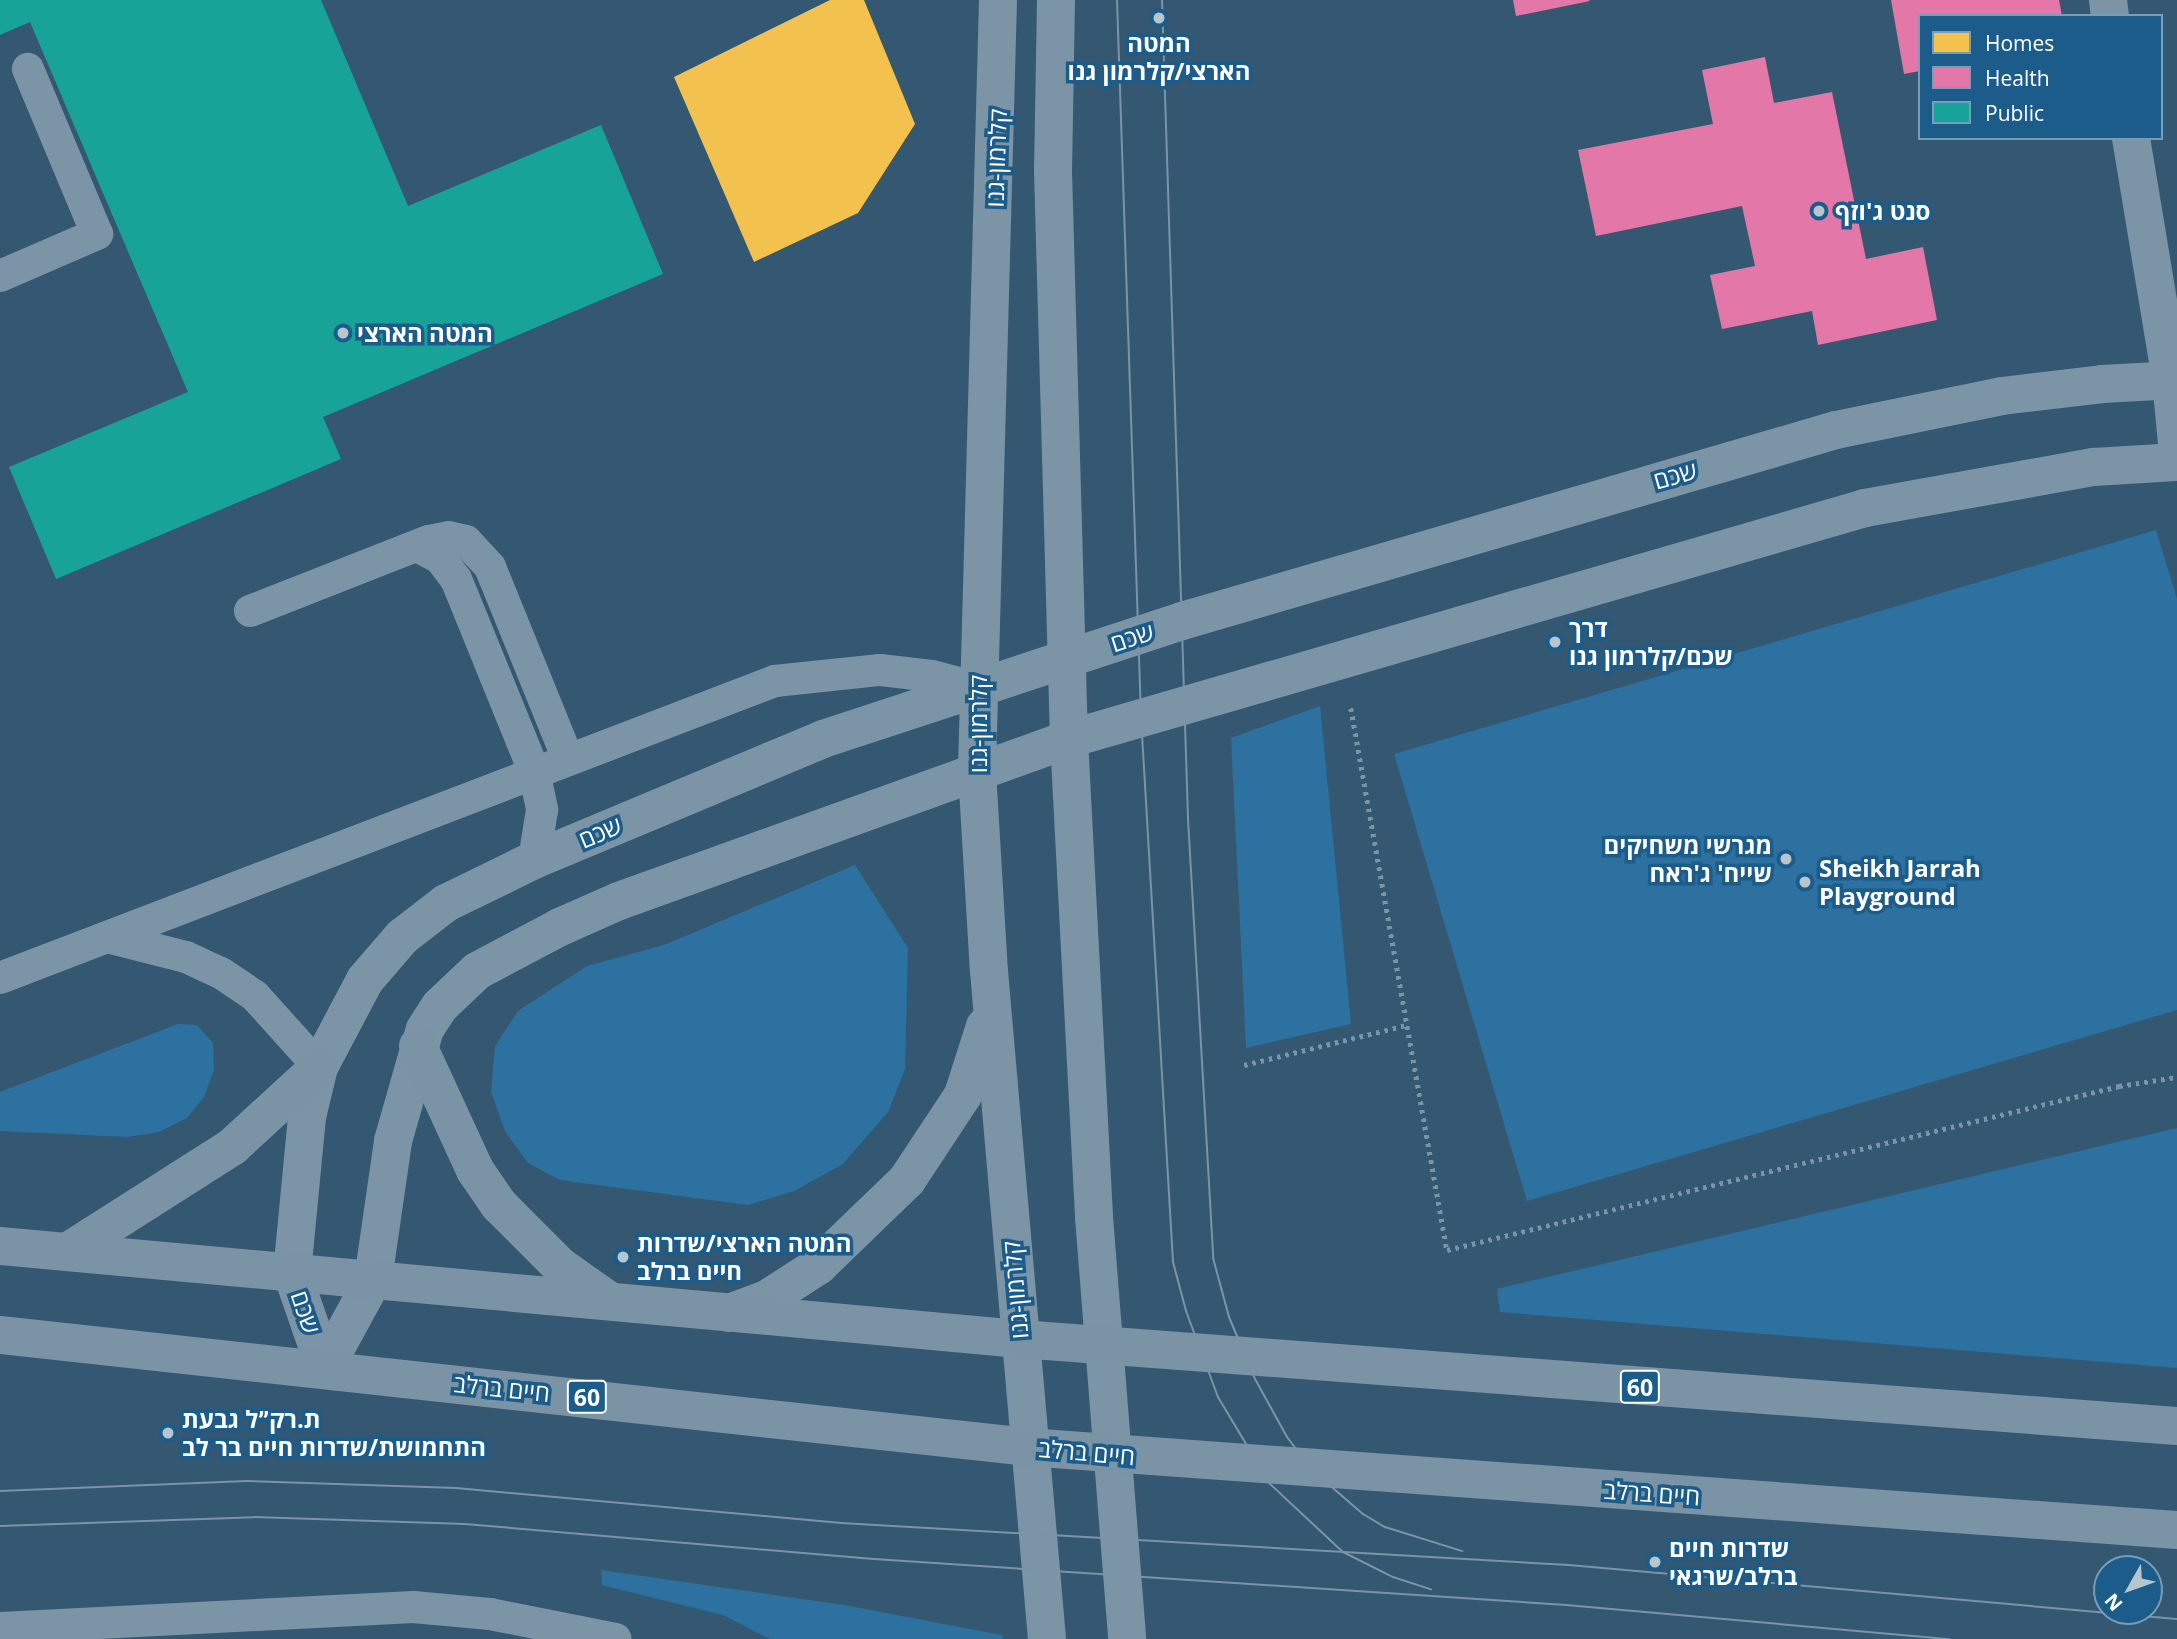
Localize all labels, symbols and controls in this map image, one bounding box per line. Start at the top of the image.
marker: המטה הארצי/קלרמון גנו [1151,10,1167,26]
legend [1918,14,2163,140]
place label: המטה הארצי/קלרמון גנו [1068,29,1250,85]
text: Homes [1985,29,2054,57]
text: Health [1985,64,2050,92]
text: Public [1985,99,2044,127]
street label: קלרמון-גנו [980,108,1012,208]
place label: סנט ג'וזף [1835,197,1930,225]
marker: סנט ג'וזף [1809,201,1829,221]
place label: המטה הארצי [357,319,493,347]
marker: המטה הארצי [335,325,351,341]
street label: שכם [1650,455,1700,495]
place label: דרך שכם/קלרמון גנו [1569,614,1733,670]
street label: שכם [1107,617,1157,657]
marker: דרך שכם/קלרמון גנו [1547,634,1563,650]
street label: קלרמון-גנו [964,675,992,773]
street label: שכם [574,810,626,854]
place label: מגרשי משחיקים שייח' ג'ראח [1604,831,1772,887]
marker: מגרשי משחיקים שייח' ג'ראח [1778,851,1794,867]
place label: Sheikh Jarrah Playground [1819,854,1981,910]
marker: Sheikh Jarrah Playground [1797,874,1813,890]
place label: המטה הארצי/שדרות חיים ברלב [637,1229,851,1285]
street label: קלרמון-גנו [996,1240,1034,1340]
marker: המטה הארצי/שדרות חיים ברלב [615,1249,631,1265]
street label: שכם [285,1287,327,1337]
road number: 60 [1619,1368,1661,1406]
street label: חיים ברלב [452,1369,552,1407]
road number: 60 [566,1378,608,1416]
place label: ת.רק״ל גבעת התחמושת/שדרות חיים בר לב [182,1405,486,1461]
marker: ת.רק״ל גבעת התחמושת/שדרות חיים בר לב [160,1425,176,1441]
street label: חיים ברלב [1038,1433,1136,1471]
street label: חיים ברלב [1603,1475,1701,1511]
place label: שדרות חיים ברלב/שרגאי [1669,1534,1798,1590]
marker: שדרות חיים ברלב/שרגאי [1647,1554,1663,1570]
north arrow [2093,1555,2163,1625]
text: N [2099,1588,2128,1616]

